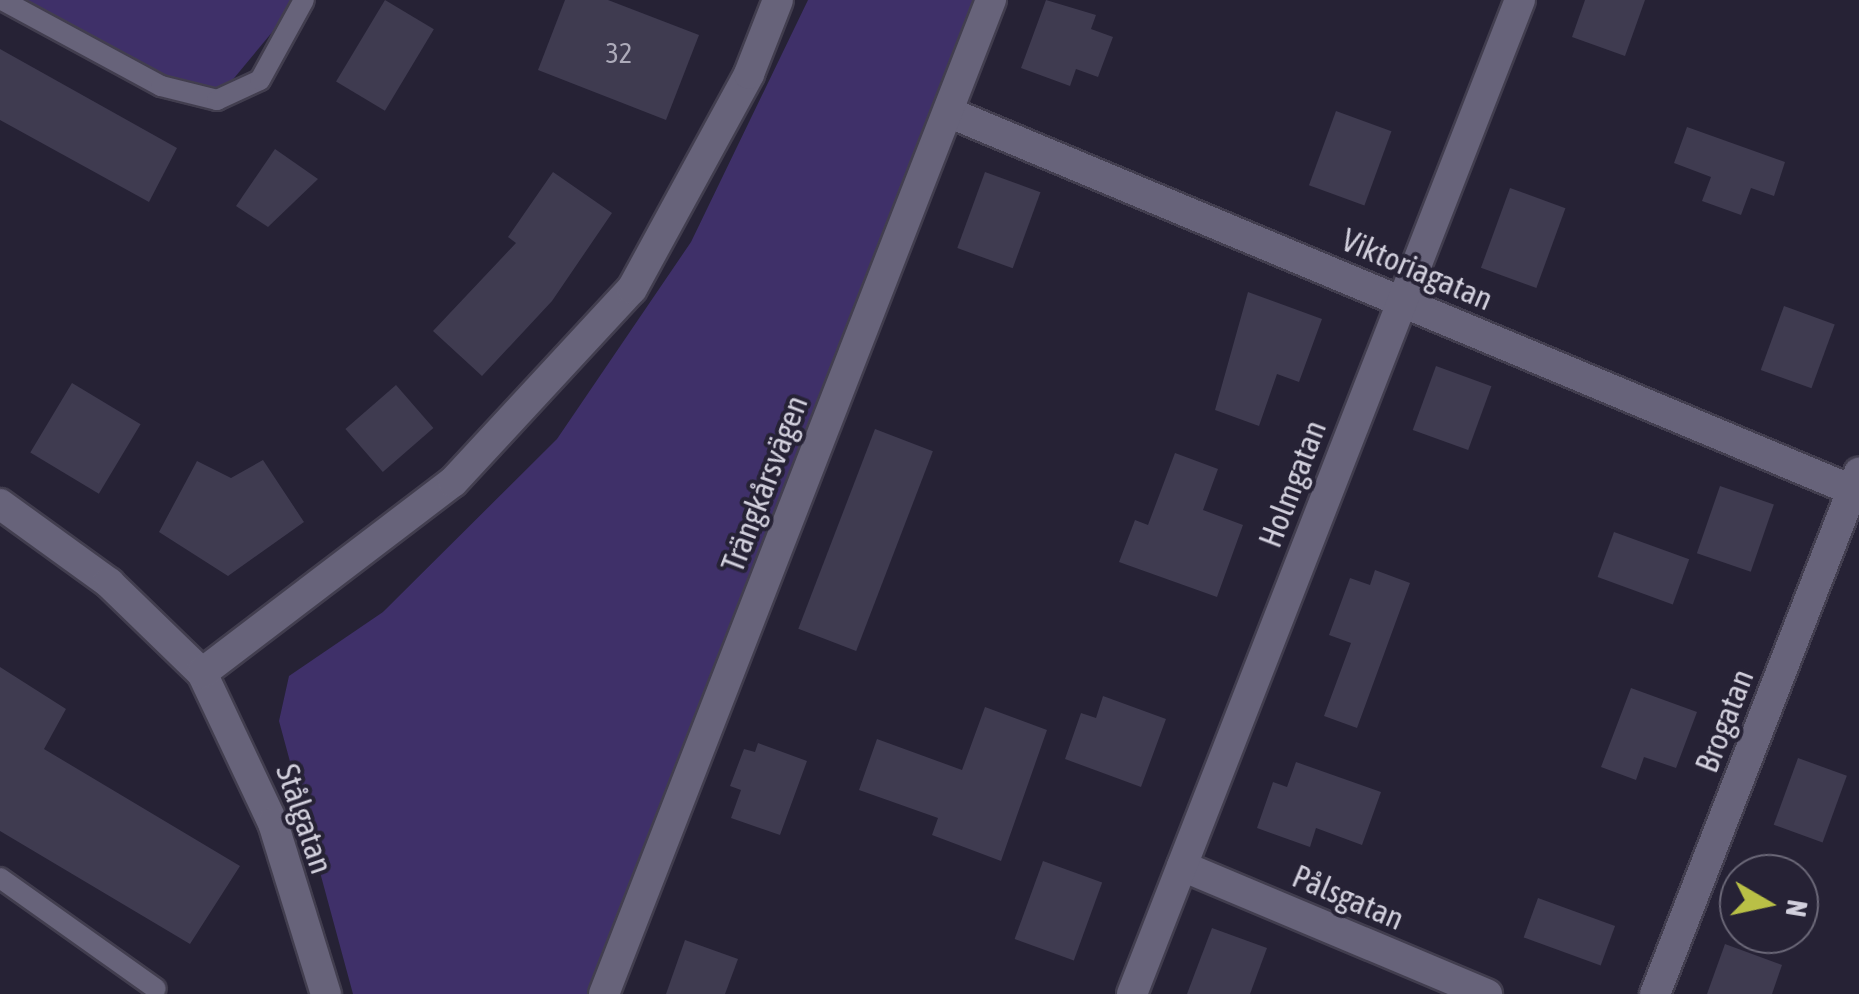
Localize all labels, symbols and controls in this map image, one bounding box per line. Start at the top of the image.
house number: 32 [606,36,632,70]
street label: Viktoriagatan [1336,221,1498,319]
street label: Trängkårsvägen [714,390,816,578]
street label: Holmgatan [1251,415,1335,553]
street label: Brogatan [1688,664,1762,778]
street label: Stålgatan [267,759,341,879]
north arrow [1719,854,1819,954]
street label: Pålsgatan [1287,857,1409,939]
text: N [1780,898,1814,919]

